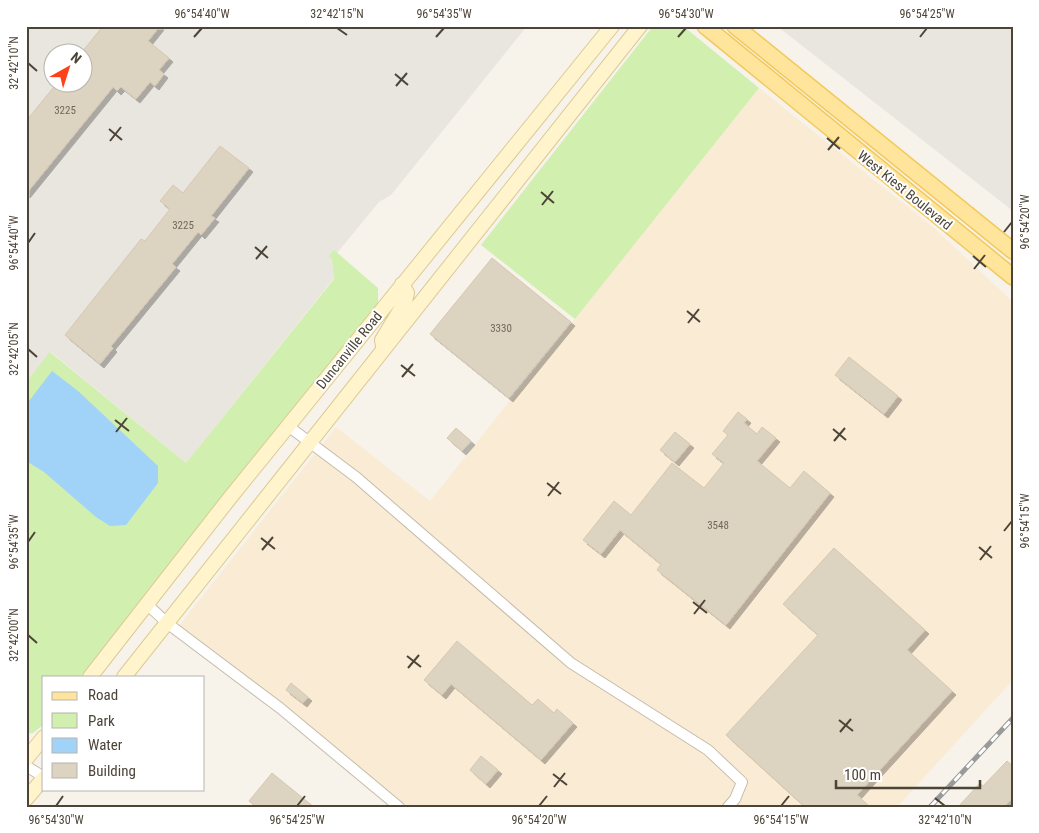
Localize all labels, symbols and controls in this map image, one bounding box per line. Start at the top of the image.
text: 96°54'40"W [174,7,230,21]
text: 32°42'15"N [310,7,364,21]
text: 96°54'35"W [416,7,472,21]
text: 96°54'30"W [658,7,714,21]
text: 96°54'25"W [899,7,955,21]
text: 32°42'10"N [7,36,21,90]
north arrow [42,42,92,92]
text: N [68,49,85,67]
house number: 3225 [54,104,76,117]
street label: West Kiest Boulevard [855,147,955,233]
text: 96°54'20"W [1018,194,1032,250]
text: 96°54'40"W [7,215,21,271]
house number: 3225 [172,219,194,232]
street label: Duncanville Road [313,308,385,392]
text: 32°42'05"N [7,322,21,376]
house number: 3330 [490,322,512,335]
text: 96°54'15"W [1018,493,1032,549]
text: 96°54'35"W [7,514,21,570]
house number: 3548 [707,519,729,532]
text: 32°42'00"N [7,608,21,662]
legend [42,676,205,790]
text: Road [88,686,118,704]
text: Park [88,712,115,730]
text: Water [88,736,123,754]
scale bar [836,758,980,790]
text: Building [88,762,136,780]
text: 100 m [844,766,881,784]
text: 96°54'30"W [28,813,84,827]
text: 96°54'25"W [269,813,325,827]
text: 96°54'20"W [511,813,567,827]
text: 96°54'15"W [753,813,809,827]
text: 32°42'10"N [918,813,972,827]

